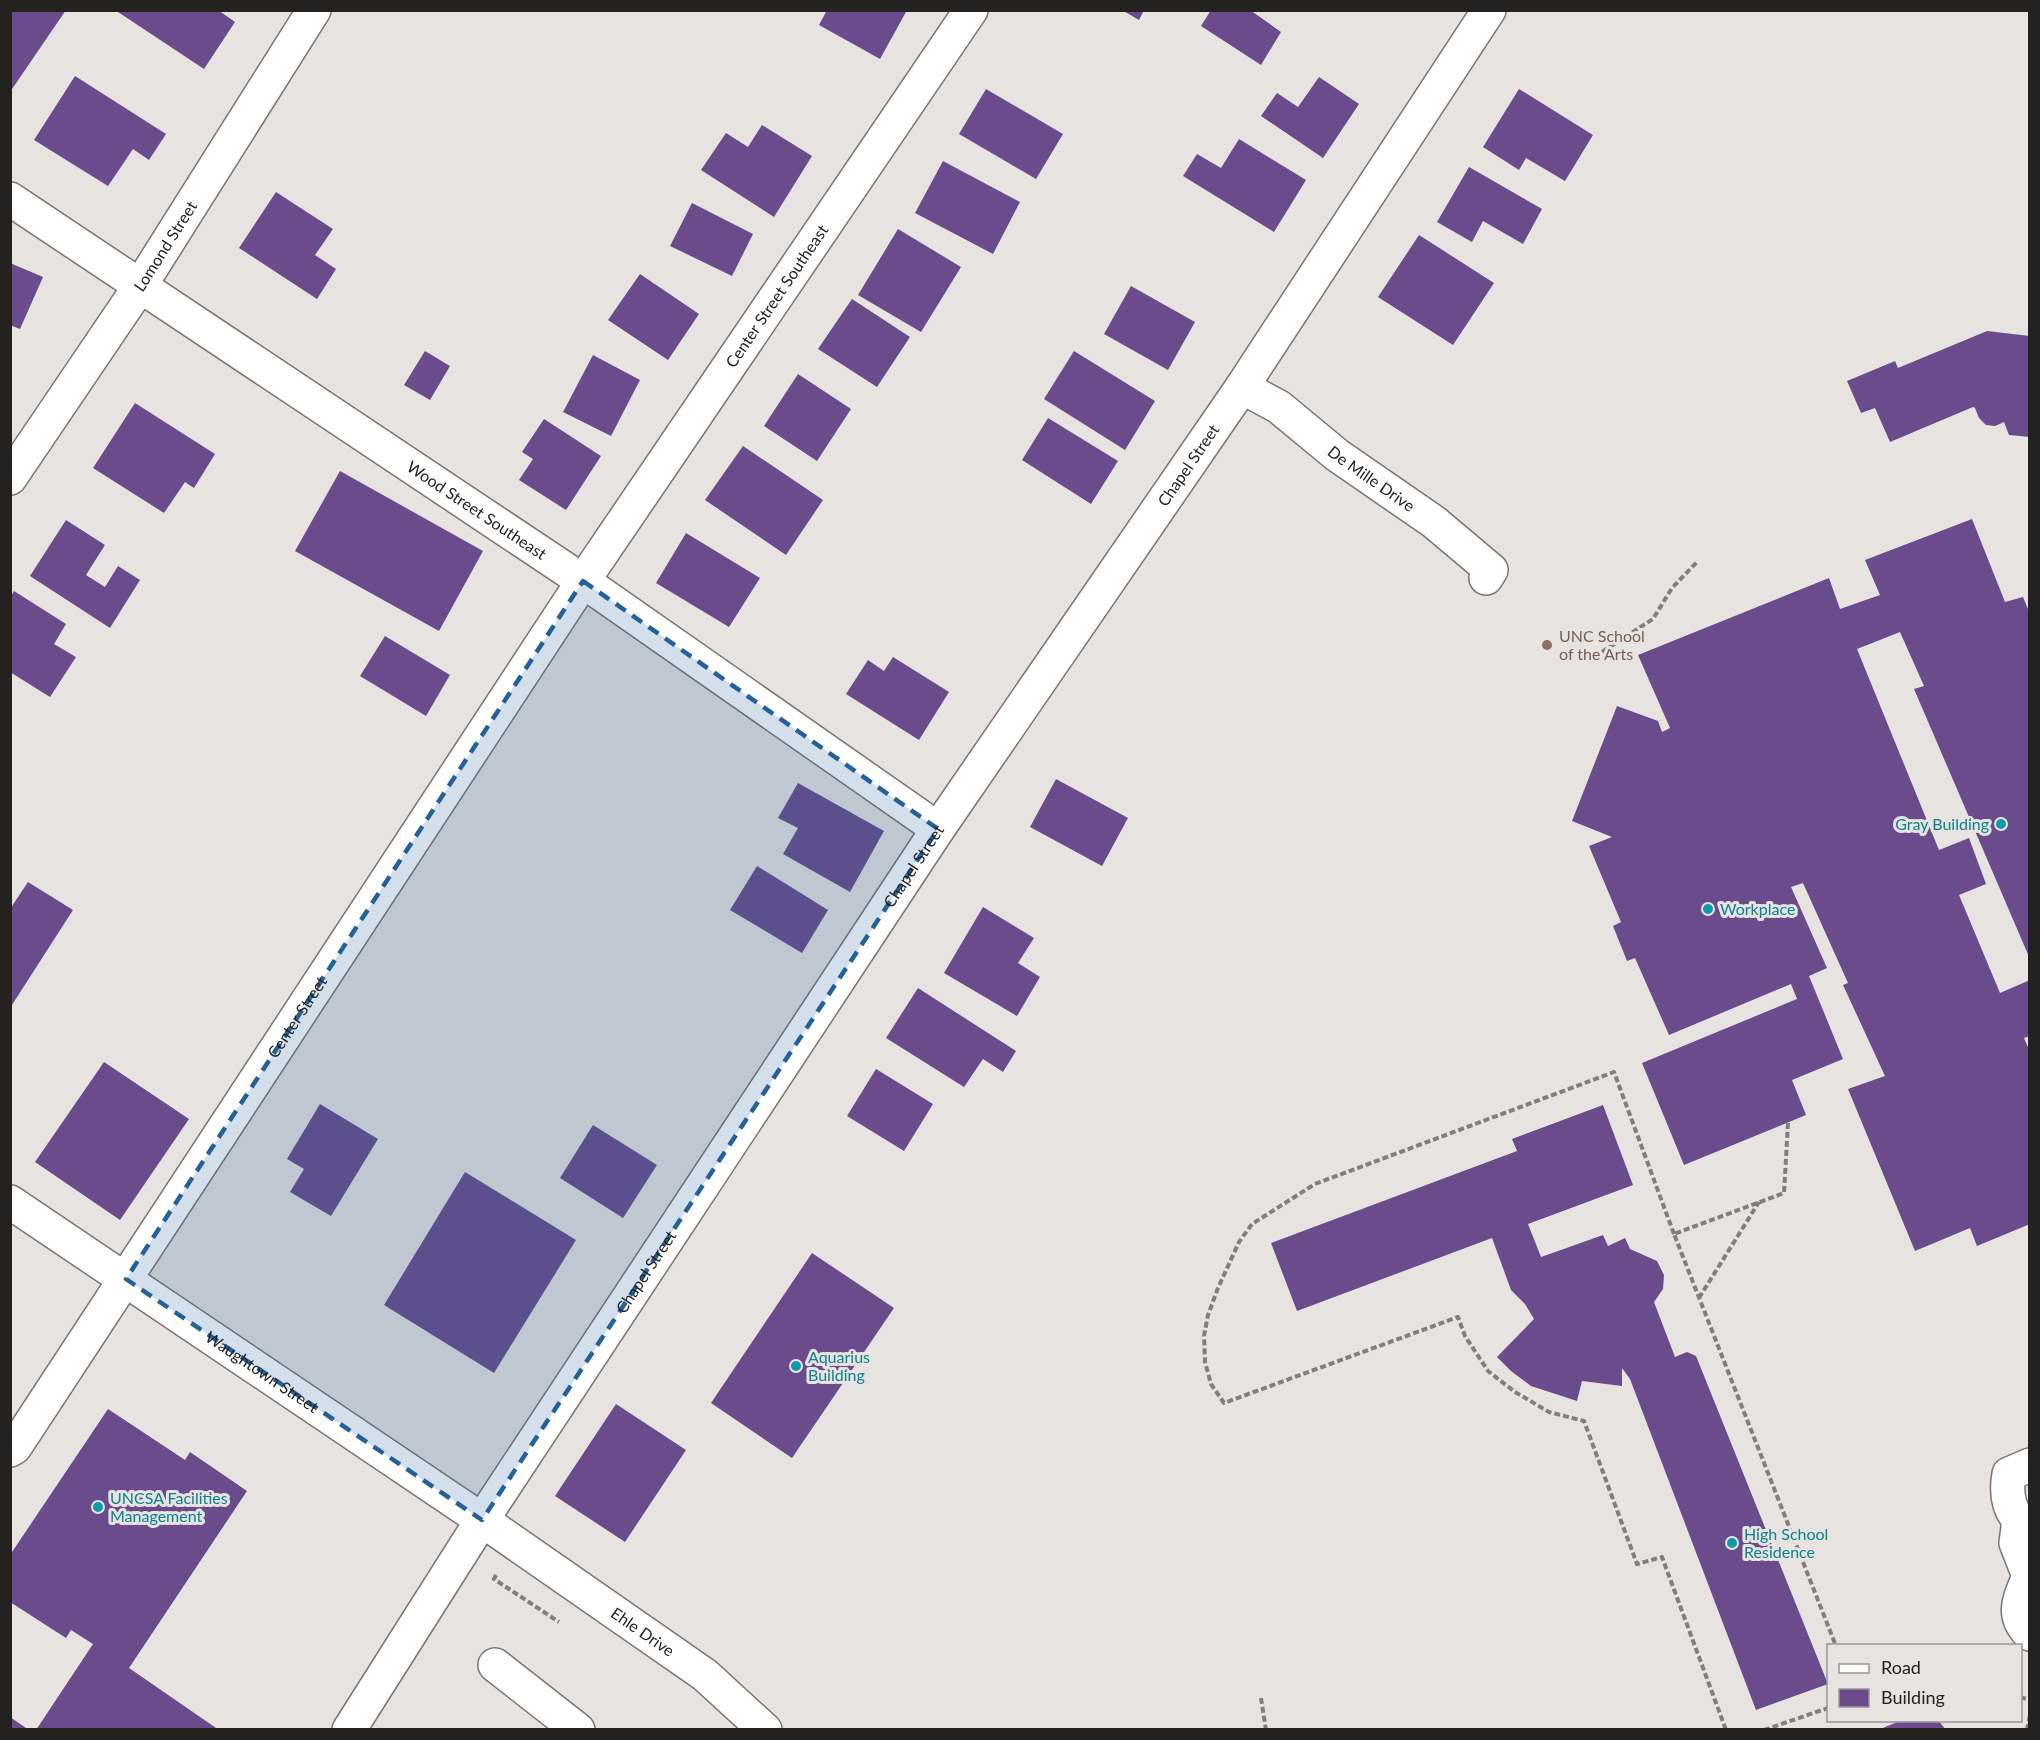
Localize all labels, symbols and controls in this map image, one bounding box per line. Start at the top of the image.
street label: Lomond Street [129,197,200,295]
street label: Center Street Southeast [721,221,832,371]
street label: Chapel Street [1153,420,1223,509]
street label: De Mille Drive [1324,441,1419,515]
street label: Wood Street Southeast [404,456,551,563]
place label: UNC School of the Arts [1559,626,1645,663]
marker: UNC School of the Arts [1540,638,1554,652]
place label: Gray Building [1895,814,1989,833]
marker: Gray Building [1994,817,2008,831]
street label: Chapel Street [879,821,947,911]
place label: Workplace [1720,899,1795,918]
marker: Workplace [1701,902,1715,916]
street label: Center Street [263,972,330,1061]
street label: Chapel Street [611,1226,680,1316]
street label: Waughtown Street [202,1327,323,1416]
place label: Aquarius Building [808,1347,870,1384]
marker: Aquarius Building [789,1359,803,1373]
place label: UNCSA Facilities Management [110,1488,228,1525]
marker: UNCSA Facilities Management [91,1500,105,1514]
place label: High School Residence [1744,1524,1828,1561]
marker: High School Residence [1725,1536,1739,1550]
street label: Ehle Drive [608,1603,678,1660]
legend [1827,1644,2022,1722]
text: Road [1881,1656,1921,1678]
text: Building [1881,1686,1945,1708]

